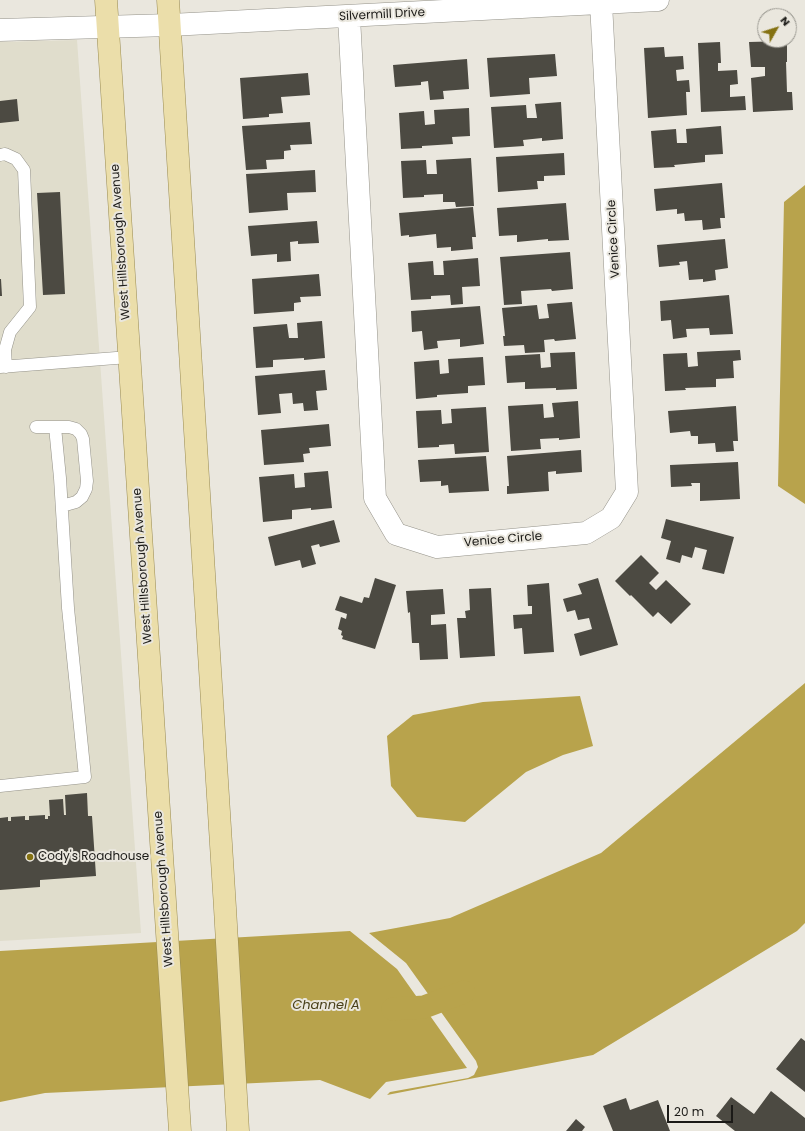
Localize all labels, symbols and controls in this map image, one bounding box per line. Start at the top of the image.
street label: Silvermill Drive [339,6,425,24]
north arrow [757,8,797,48]
text: N [777,13,794,29]
street label: West Hillsborough Avenue [108,164,134,320]
street label: Venice Circle [605,199,623,279]
street label: West Hillsborough Avenue [130,488,156,644]
street label: Venice Circle [463,529,543,551]
street label: West Hillsborough Avenue [151,811,177,967]
place label: Cody's Roadhouse [38,850,149,864]
marker: Cody's Roadhouse [25,852,35,862]
water label: Channel A [292,998,360,1014]
scale bar [669,1097,735,1123]
text: 20 m [674,1103,704,1120]

